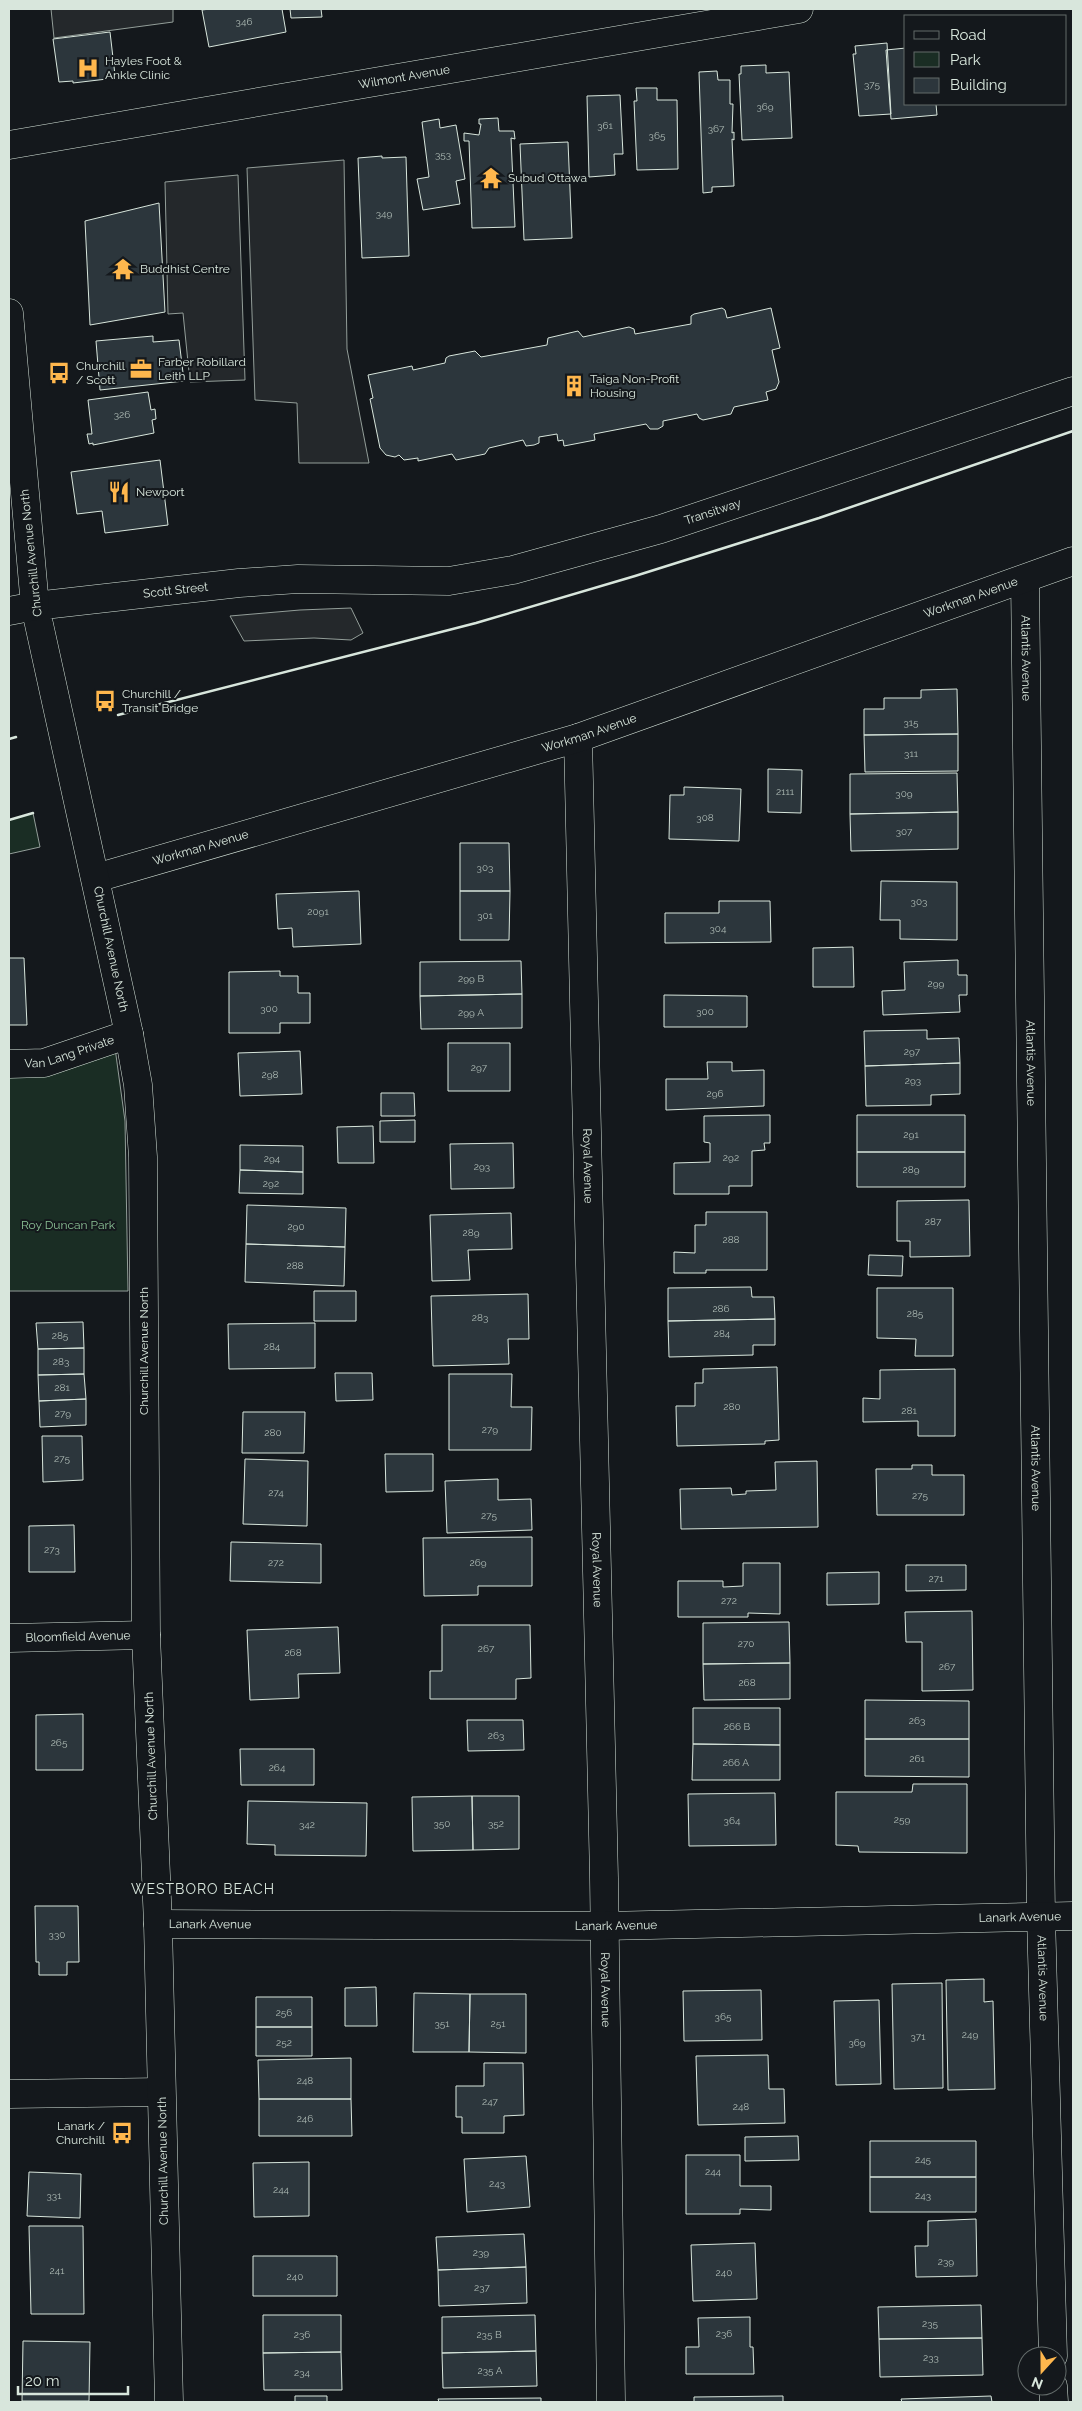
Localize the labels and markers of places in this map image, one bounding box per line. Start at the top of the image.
place label: Hayles Foot & Ankle Clinic [105,54,182,82]
hospital icon: Hayles Foot & Ankle Clinic [75,55,101,81]
temple icon: Subud Ottawa [478,165,504,191]
place label: Subud Ottawa [508,171,587,185]
temple icon: Buddhist Centre [110,256,136,282]
place label: Buddhist Centre [140,262,230,276]
place label: Farber Robillard Leith LLP [158,355,246,383]
office icon: Farber Robillard Leith LLP [128,356,154,382]
place label: Churchill / Scott [76,359,126,387]
bus stop icon: Churchill / Scott [46,360,72,386]
place label: Taiga Non-Profit Housing [590,372,679,400]
building icon: Taiga Non-Profit Housing [561,373,587,399]
restaurant icon: Newport [106,479,132,505]
place label: Newport [136,485,185,499]
place label: Churchill / Transit Bridge [122,687,198,715]
bus stop icon: Churchill / Transit Bridge [92,688,118,714]
place label: Lanark / Churchill [56,2119,106,2147]
bus stop icon: Lanark / Churchill [109,2120,135,2146]

